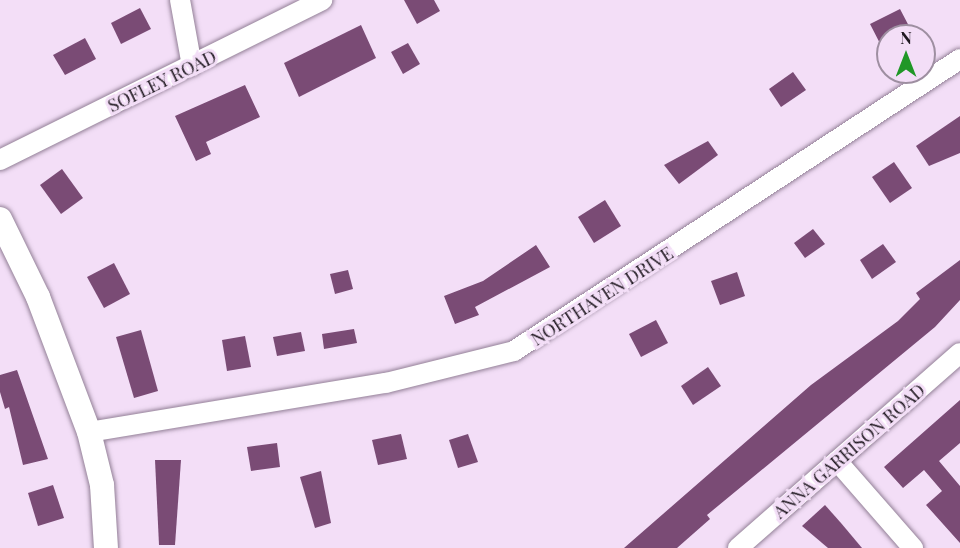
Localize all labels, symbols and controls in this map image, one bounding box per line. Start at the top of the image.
north arrow [876,24,936,84]
text: N [900,27,912,48]
street label: SOFLEY ROAD [104,45,220,117]
street label: NORTHAVEN DRIVE [527,242,677,350]
street label: ANNA GARRISON ROAD [769,379,929,523]

